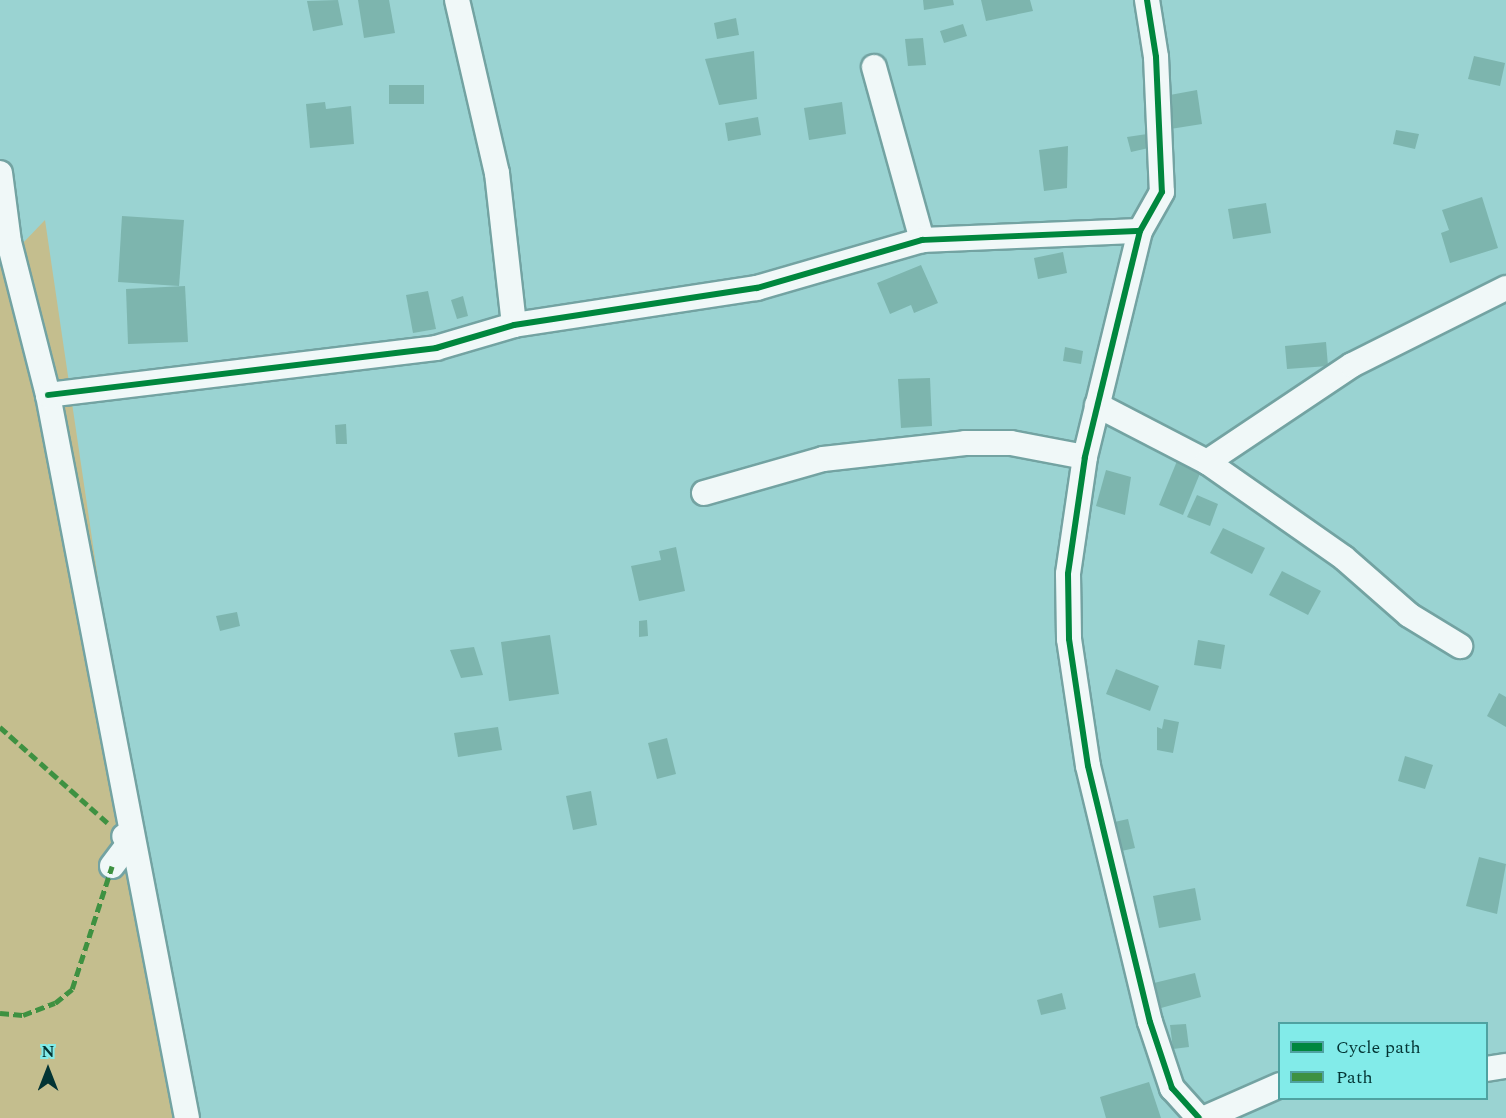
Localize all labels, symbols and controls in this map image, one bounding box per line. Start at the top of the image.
legend [1278,1022,1488,1100]
text: Cycle path [1336,1034,1421,1061]
north arrow [18,1040,78,1100]
text: N [41,1040,55,1064]
text: Path [1336,1064,1373,1091]

